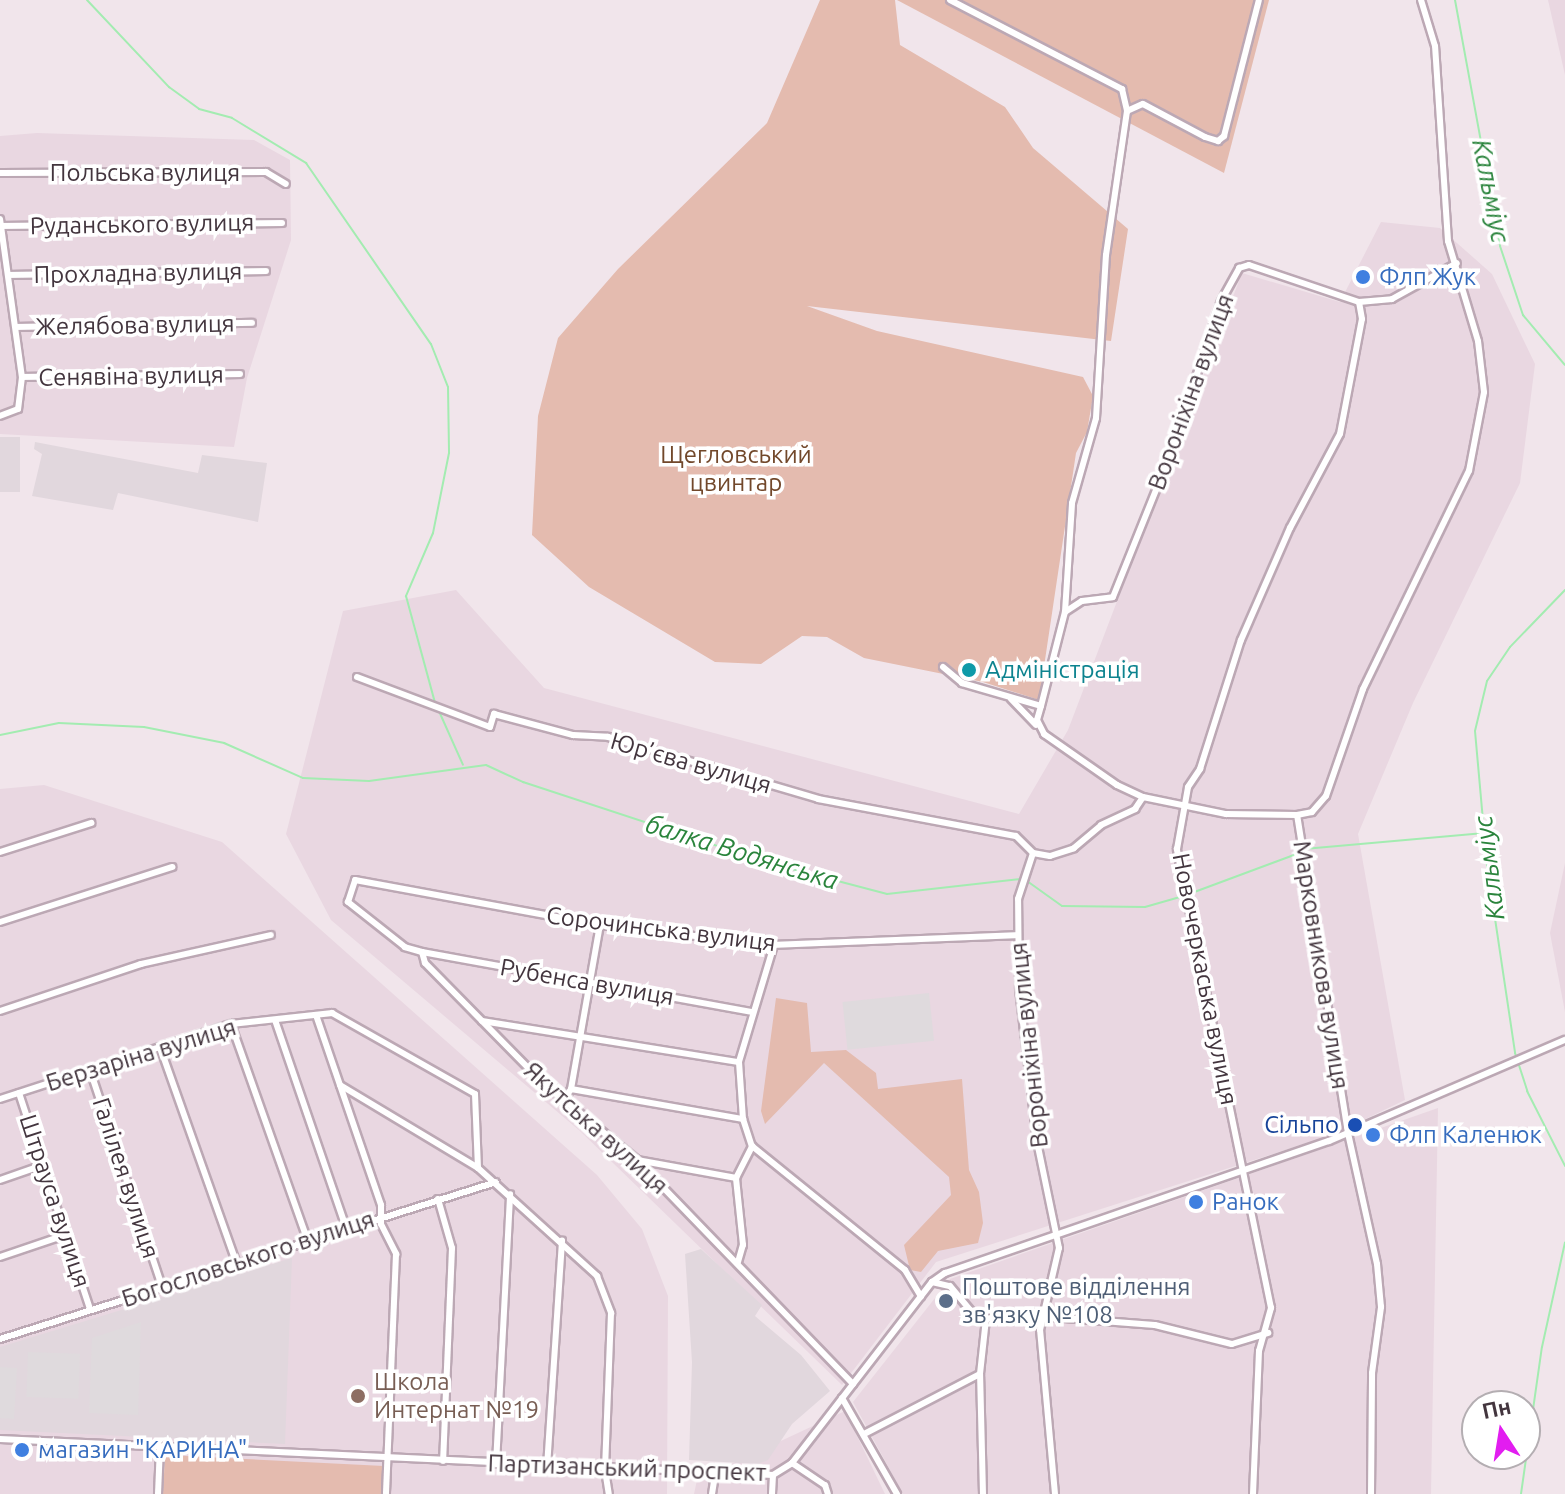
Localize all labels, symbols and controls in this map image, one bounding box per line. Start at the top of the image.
water label: Кальміус [1466,136,1516,246]
street label: Польська вулиця [50,159,240,187]
street label: Руданського вулиця [30,208,254,240]
street label: Прохладна вулиця [33,257,243,289]
place label: Флп Жук [1379,263,1476,291]
marker: Флп Жук [1354,268,1372,286]
street label: Вороніхіна вулиця [1142,290,1240,494]
street label: Желябова вулиця [35,309,235,341]
street label: Сенявіна вулиця [38,360,224,392]
park label: Щегловський цвинтар [660,441,812,497]
place label: Адміністрація [985,656,1140,684]
marker: Адміністрація [960,661,978,679]
street label: Юр’єва вулиця [607,726,775,800]
water label: балка Водянська [642,808,842,896]
water label: Кальміус [1467,814,1511,922]
street label: Марковникова вулиця [1287,839,1355,1091]
street label: Новочеркаська вулиця [1166,851,1244,1107]
street label: Сорочинська вулиця [545,901,777,957]
street label: Вороніхіна вулиця [1004,941,1054,1149]
street label: Рубенса вулиця [498,953,676,1011]
street label: Берзаріна вулиця [43,1012,239,1098]
street label: Якутська вулиця [518,1056,674,1200]
street label: Галілея вулиця [86,1094,166,1262]
street label: Штрауса вулиця [13,1111,97,1291]
place label: Сільпо [1264,1111,1339,1139]
marker: Сільпо [1346,1116,1364,1134]
place label: Флп Каленюк [1389,1121,1542,1149]
marker: Флп Каленюк [1364,1126,1382,1144]
place label: Ранок [1212,1188,1279,1216]
marker: Ранок [1187,1193,1205,1211]
street label: Богословського вулиця [118,1205,378,1313]
place label: Поштове відділення зв'язку №108 [962,1273,1190,1329]
marker: Поштове відділення зв'язку №108 [937,1292,955,1310]
place label: Школа Интернат №19 [374,1368,539,1424]
marker: Школа Интернат №19 [349,1387,367,1405]
north arrow [1461,1390,1541,1470]
text: Пн [1480,1393,1513,1423]
place label: магазин "КАРИНА" [38,1436,247,1464]
marker: магазин "КАРИНА" [13,1441,31,1459]
street label: Партизанський проспект [487,1449,767,1487]

